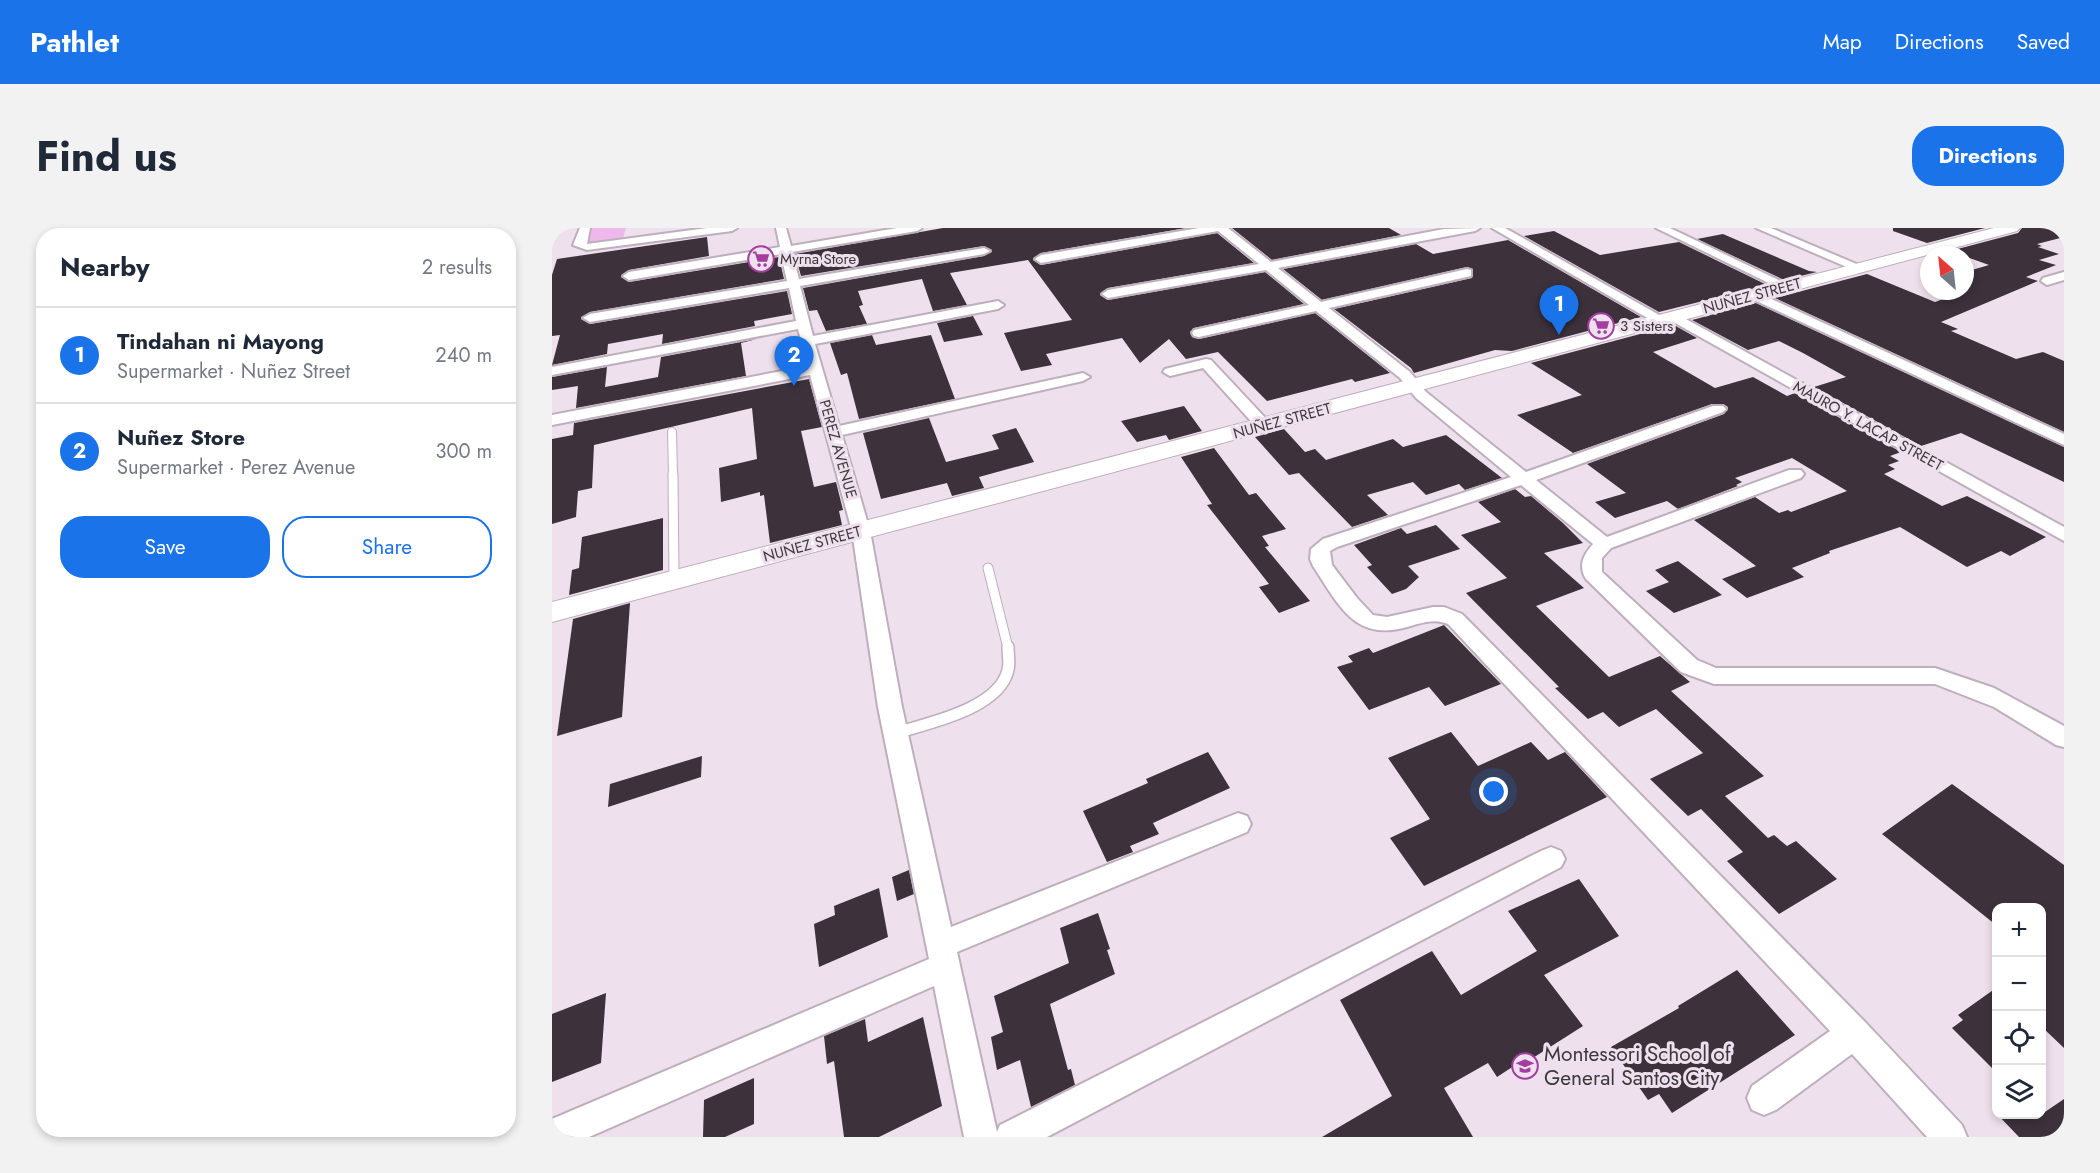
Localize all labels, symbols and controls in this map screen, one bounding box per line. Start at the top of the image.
text: Pathlet [30,22,119,63]
text: Map [1823,27,1862,57]
text: Directions [1895,27,1984,57]
text: Saved [2017,27,2070,57]
text: Find us [36,126,177,187]
button: Directions [1912,126,2064,186]
supermarket icon: Myrna Store [746,244,776,274]
north arrow [1920,246,1974,300]
text: Nearby [60,248,149,286]
place label: Myrna Store [780,248,856,270]
text: 2 results [422,253,492,282]
street label: NUÑEZ STREET [1701,272,1803,320]
pin: 1 [1540,285,1578,335]
supermarket icon: 3 Sisters [1586,311,1616,341]
place label: 3 Sisters [1620,315,1673,337]
text: Tindahan ni Mayong [117,325,324,357]
pin: 2 [774,336,814,386]
text: 1 [74,341,85,370]
text: 240 m [435,341,492,370]
text: Supermarket · Nuñez Street [117,357,350,386]
street label: MAURO Y. LACAP STREET [1789,376,1947,476]
street label: PEREZ AVENUE [813,397,863,501]
street label: NUÑEZ STREET [1231,397,1333,445]
text: Nuñez Store [117,421,245,453]
text: 2 [73,437,86,466]
text: 300 m [435,437,492,466]
text: Supermarket · Perez Avenue [117,453,355,482]
button: Save [60,516,270,578]
button: Share [282,516,492,578]
street label: NUÑEZ STREET [761,520,863,568]
your location [1479,777,1508,806]
map controls [1992,903,2046,1119]
button: + [1992,903,2046,957]
button: − [1992,957,2046,1011]
button: locate [1992,1011,2046,1065]
place label: Montessori School of General Santos City [1544,1039,1732,1093]
school or university icon: Montessori School of General Santos City [1510,1051,1540,1081]
button: layers [1992,1065,2046,1119]

